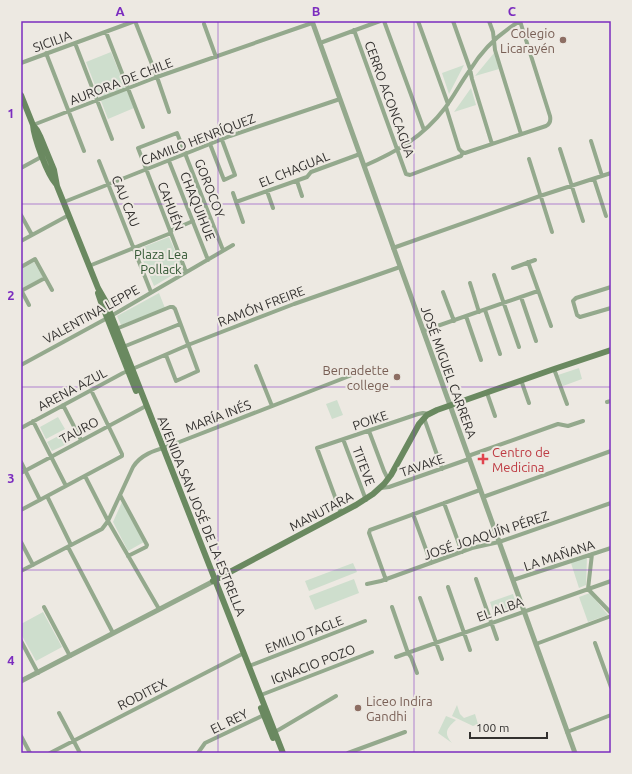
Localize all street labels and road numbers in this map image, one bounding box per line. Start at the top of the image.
street label: SICILIA [31,27,74,54]
street label: CERRO ACONCAGUA [362,39,418,159]
street label: AURORA DE CHILE [68,55,174,107]
street label: CAMILO HENRÍQUEZ [138,110,258,168]
street label: EL CHAGUAL [257,148,332,189]
street label: GOROCOY [192,157,228,220]
street label: CHAQUIHUE [177,170,218,243]
street label: CAU CAU [109,173,143,229]
street label: CAHUÉN [155,179,188,232]
street label: VALENTINA LEPPE [41,282,141,346]
street label: RAMÓN FREIRE [216,283,306,329]
street label: JOSÉ MIGUEL CARRERA [419,304,481,441]
street label: ARENA AZUL [35,365,109,413]
street label: MARÍA INÉS [183,396,253,435]
street label: POIKE [351,407,389,433]
street label: TAURO [57,414,101,446]
street label: AVENIDA SAN JOSÉ DE LA ESTRELLA [155,414,250,618]
street label: TITEVE [350,445,378,487]
street label: TAVAKE [398,451,446,479]
street label: MANUTARA [287,488,356,534]
street label: JOSÉ JOAQUÍN PÉREZ [421,507,551,563]
street label: LA MAÑANA [522,537,597,573]
street label: EL ALBA [475,594,526,624]
street label: EMILIO TAGLE [263,613,345,655]
street label: IGNACIO POZO [269,642,357,686]
street label: RODITEX [115,676,169,712]
street label: EL REY [208,706,250,736]

